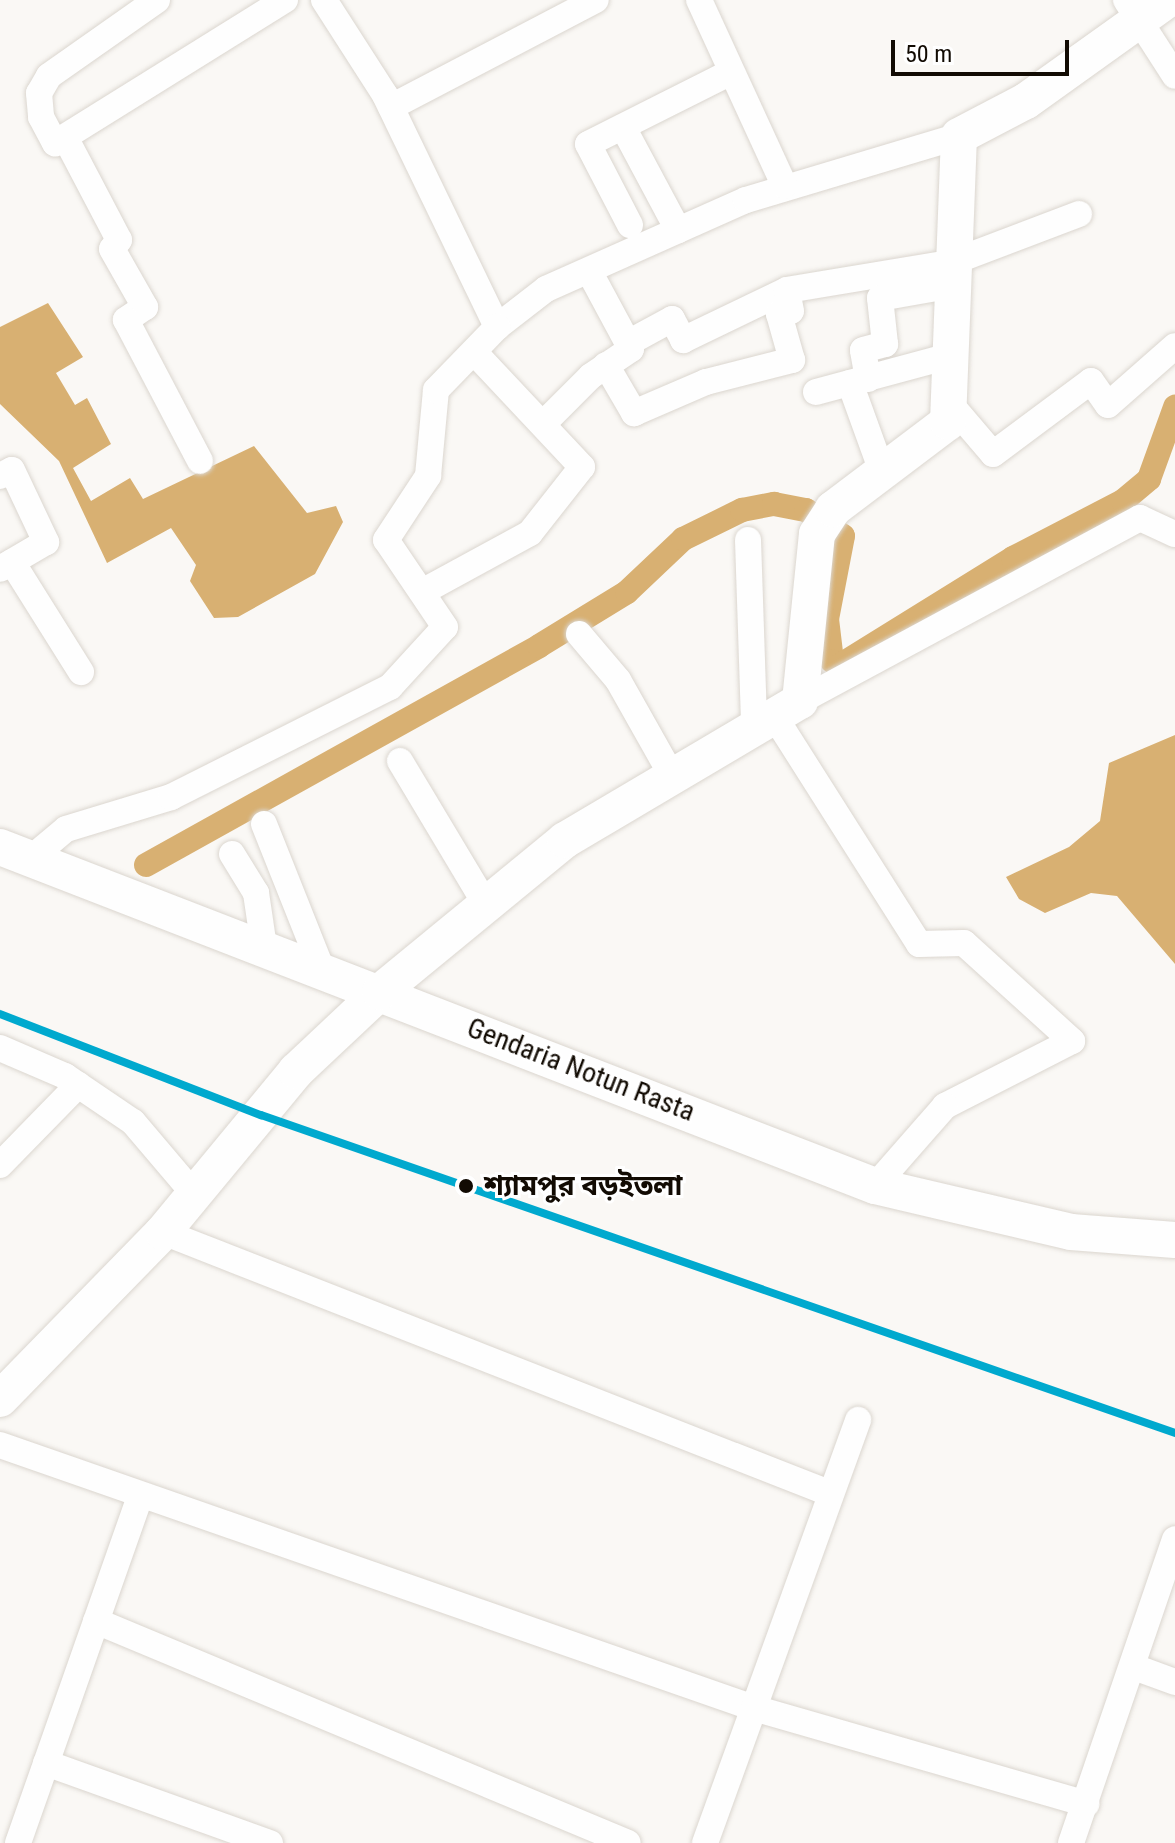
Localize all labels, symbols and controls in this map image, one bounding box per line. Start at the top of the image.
scale bar [895,24,1073,74]
text: 50 m [905,40,952,68]
street label: Gendaria Notun Rasta [462,1011,700,1129]
place label: শ্যামপুর বড়ইতলা [484,1169,682,1203]
marker: শ্যামপুর বড়ইতলা [455,1175,477,1197]

